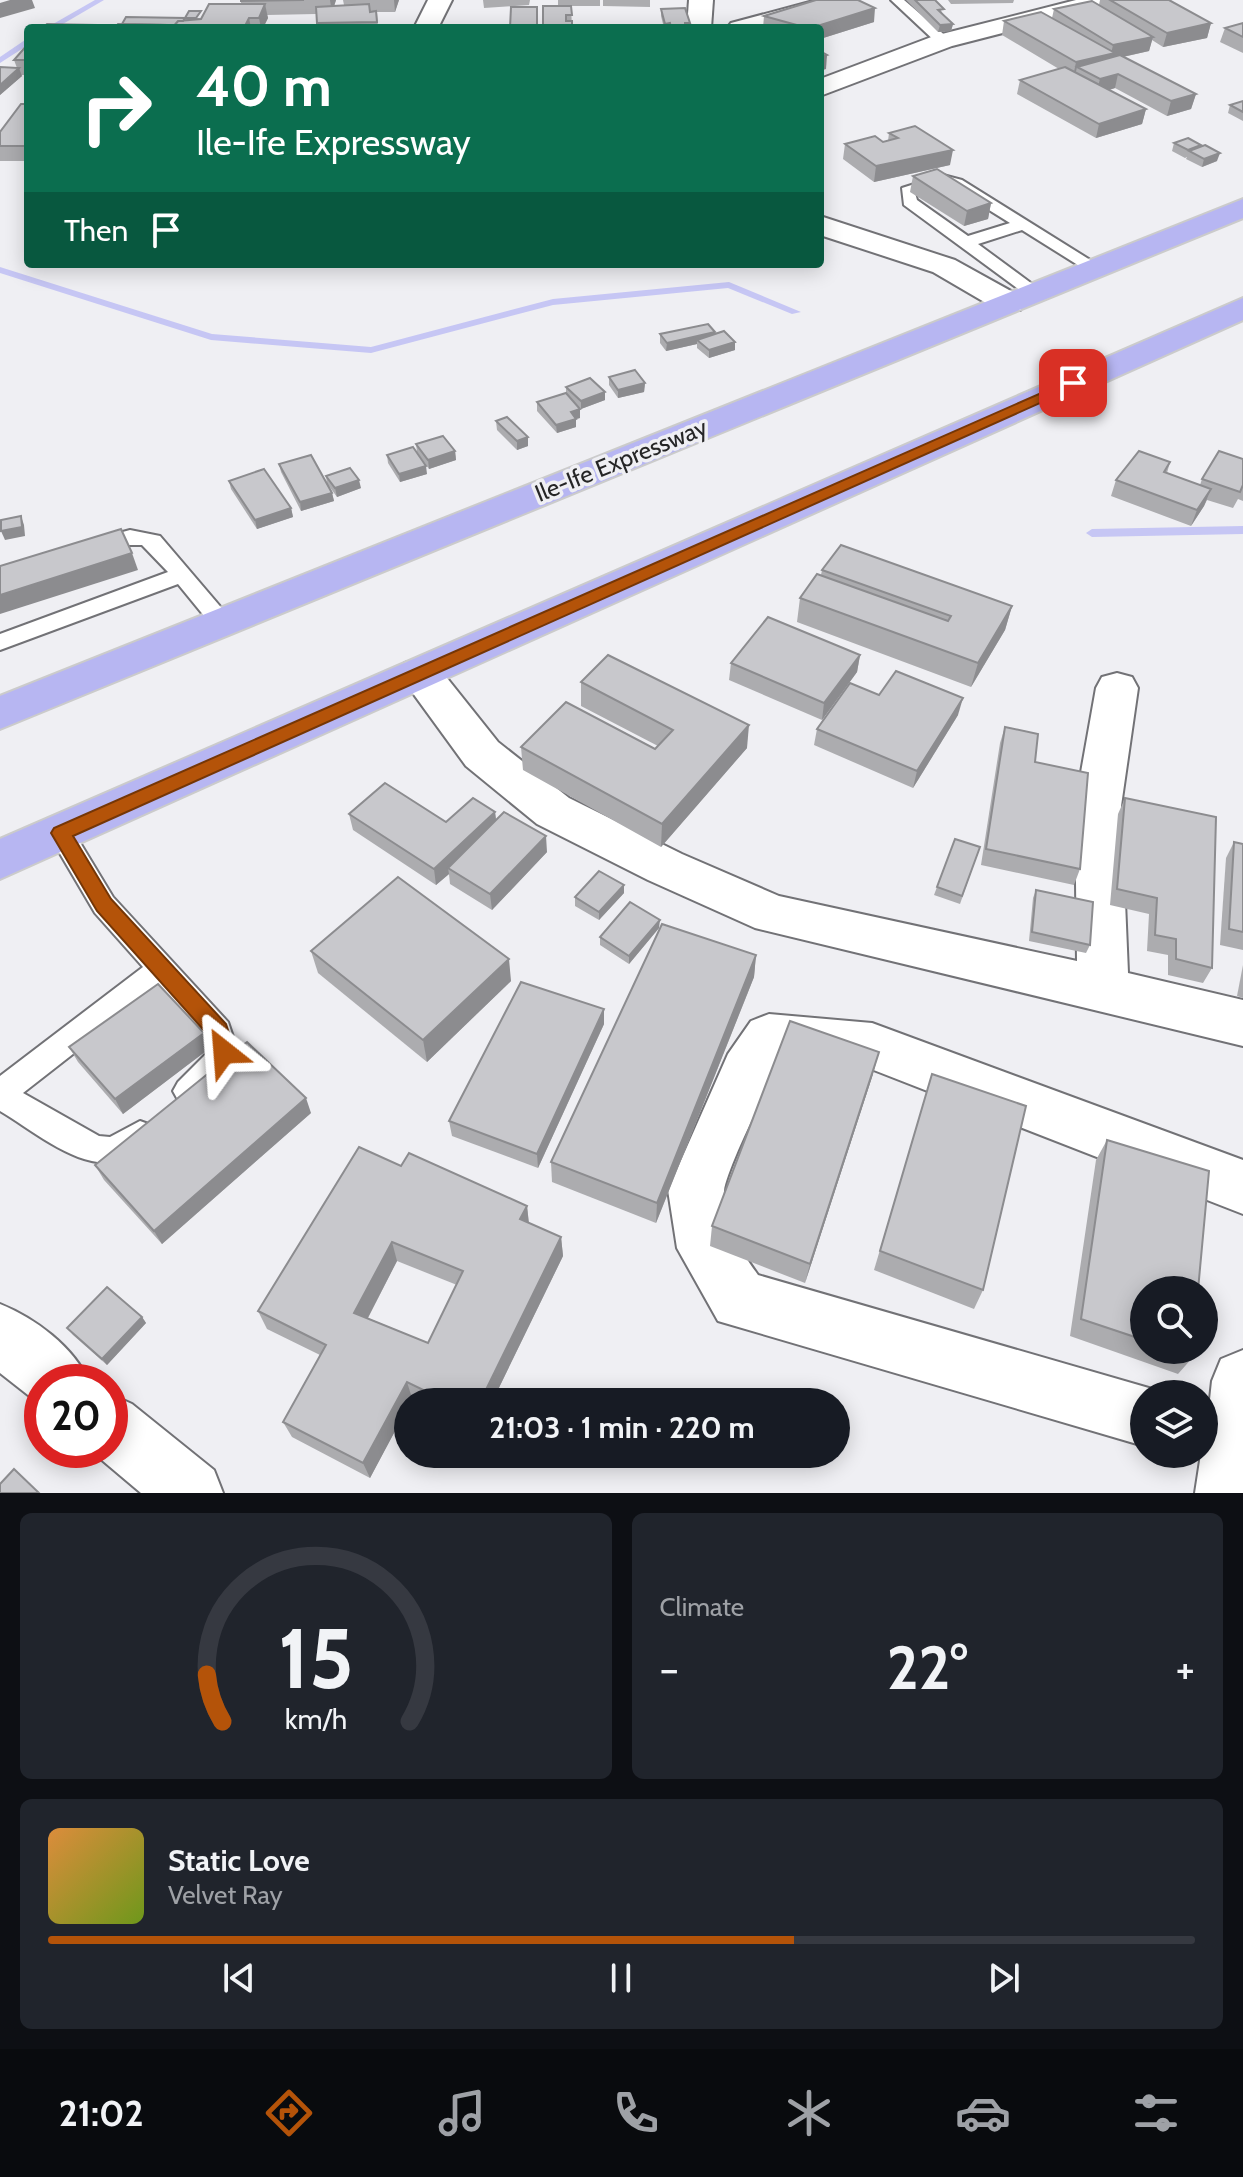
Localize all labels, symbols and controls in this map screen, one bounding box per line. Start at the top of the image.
text: 40 m [196,52,332,120]
icon: right [64,56,168,160]
text: Ile-Ife Expressway [196,120,471,164]
icon: arrive [144,208,188,252]
text: Then [64,212,128,249]
pin [1039,349,1107,417]
icon: arrive [1051,361,1095,405]
street label: Ile-Ife Expressway [531,412,711,508]
position arrow [182,1010,266,1094]
map controls [1130,1276,1218,1468]
button: search [1130,1276,1218,1364]
speed limit sign: 20 [24,1364,128,1468]
button: layers [1130,1380,1218,1468]
text: 21:03 · 1 min · 220 m [489,1409,755,1446]
text: Climate [660,1591,744,1623]
text: 15 [278,1608,353,1709]
text: 22° [887,1631,968,1704]
text: − [660,1642,679,1695]
text: + [1176,1642,1195,1695]
text: km/h [284,1701,347,1736]
text: Static Love [168,1842,310,1879]
text: Velvet Ray [168,1879,283,1911]
icon: previous [217,1956,261,2000]
icon: pause [599,1956,643,2000]
icon: next [982,1956,1026,2000]
icon: directions [261,2085,317,2141]
icon: music [434,2085,490,2141]
icon: phone [608,2085,664,2141]
icon: climate [781,2085,837,2141]
icon: car [955,2085,1011,2141]
icon: filters [1128,2085,1184,2141]
text: 21:02 [59,2091,144,2135]

